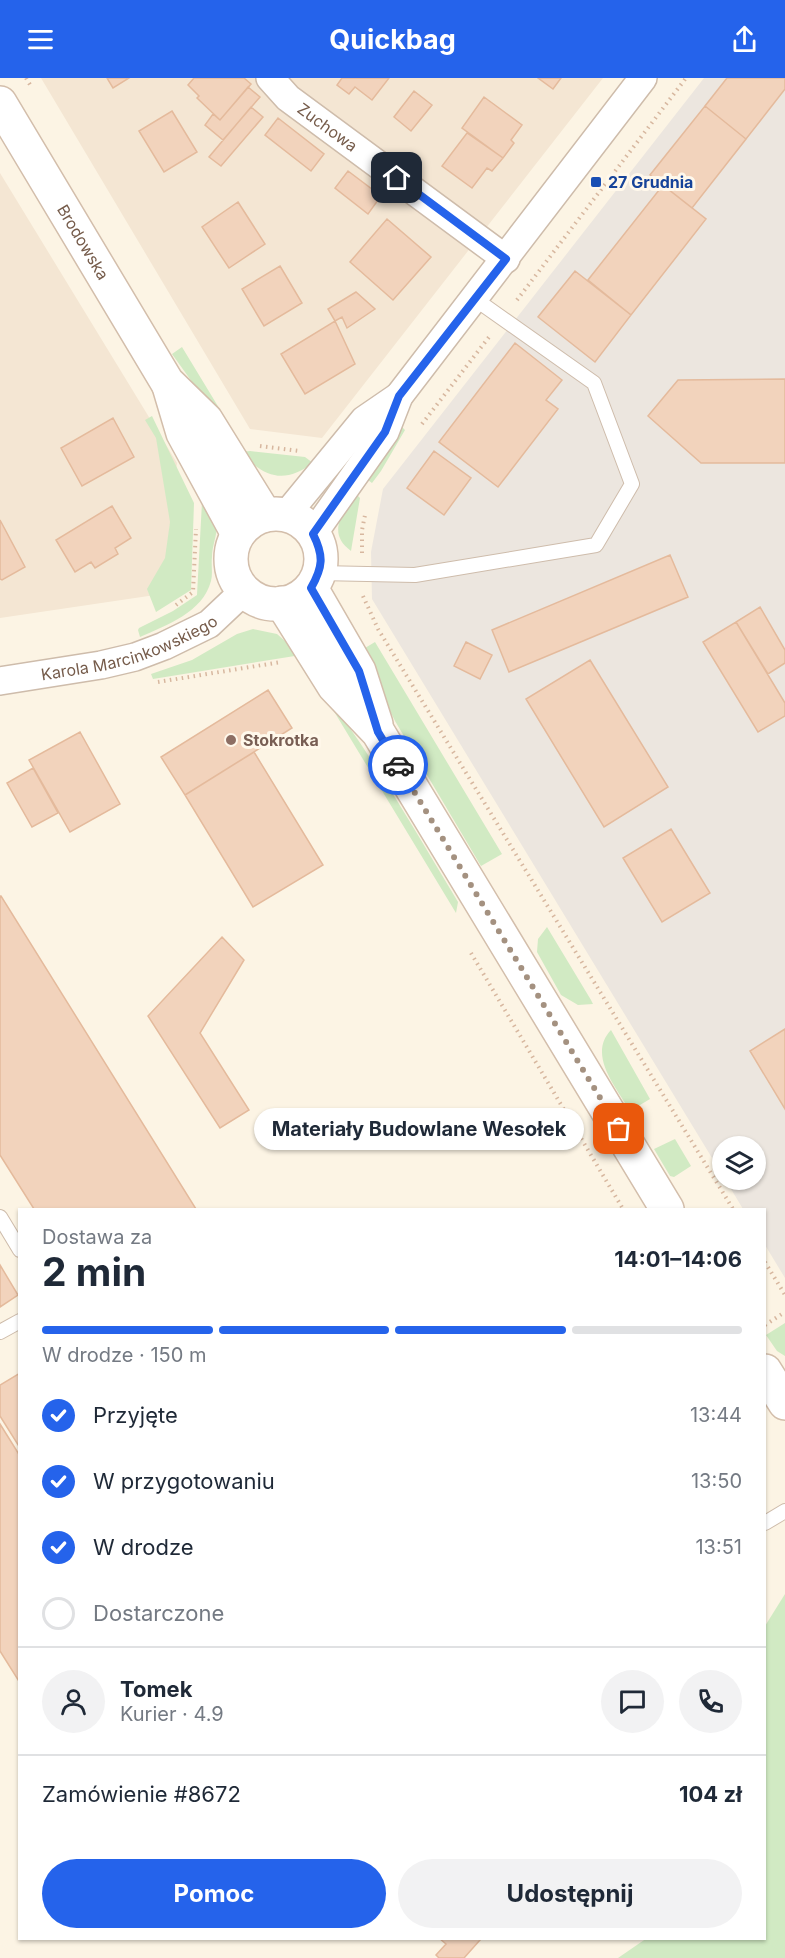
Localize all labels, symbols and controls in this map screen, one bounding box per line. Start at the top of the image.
icon: menu [24,23,57,56]
text: Quickbag [329,23,456,56]
icon: share [728,23,761,56]
street label: Zuchowa [294,98,361,156]
pin [371,152,422,203]
icon: home [380,161,413,194]
place label: 27 Grudnia [608,172,693,192]
marker: 27 Grudnia [589,175,603,189]
street label: Brodowska [53,201,113,283]
street label: Karola Marcinkowskiego [40,611,222,684]
place label: Stokrotka [243,730,319,750]
marker: Stokrotka [224,733,238,747]
courier [368,735,428,795]
icon: car [382,749,415,782]
pin [593,1103,644,1154]
callout: Materiały Budowlane Wesołek [253,1108,583,1150]
icon: bag [602,1112,635,1145]
text: Materiały Budowlane Wesołek [272,1117,566,1141]
map controls [712,1136,766,1190]
button: layers [712,1136,766,1190]
text: Dostawa za [42,1225,152,1249]
text: 14:01–14:06 [614,1246,742,1272]
text: 2 min [42,1248,146,1295]
text: W drodze · 150 m [42,1343,207,1367]
icon: check [42,1399,75,1432]
text: Przyjęte [93,1402,178,1428]
text: 13:44 [690,1403,742,1427]
icon: check [42,1465,75,1498]
text: W przygotowaniu [93,1468,275,1494]
text: 13:50 [691,1469,742,1493]
icon: check [42,1531,75,1564]
text: W drodze [93,1534,194,1560]
text: 13:51 [695,1535,742,1559]
text: Dostarczone [93,1600,224,1626]
button: person [42,1670,105,1733]
button: chat [601,1670,664,1733]
button: phone [679,1670,742,1733]
text: Tomek [120,1676,192,1702]
text: Kurier · 4.9 [120,1702,224,1726]
text: Zamówienie #8672 [42,1781,241,1807]
text: 104 zł [679,1781,742,1807]
button: Pomoc [42,1859,386,1928]
button: Udostępnij [398,1859,742,1928]

